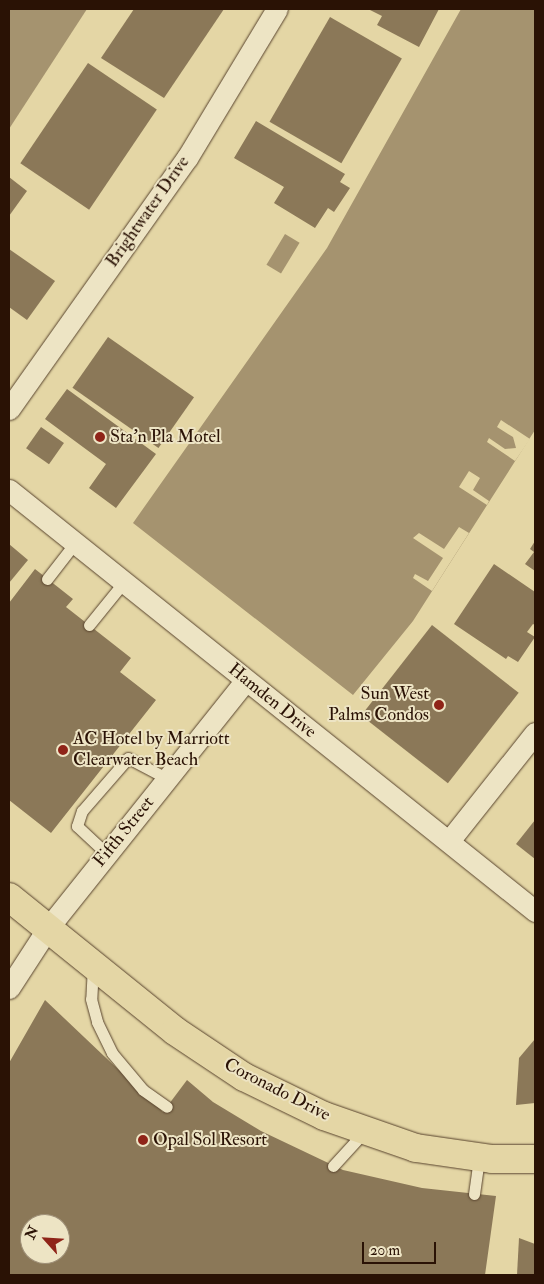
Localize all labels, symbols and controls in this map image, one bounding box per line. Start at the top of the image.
street label: Brightwater Drive [102,152,194,272]
place label: Sta'n Pla Motel [110,426,221,448]
marker: Sta'n Pla Motel [94,431,106,443]
street label: Hamden Drive [224,659,320,743]
place label: Sun West Palms Condos [328,684,429,726]
marker: Sun West Palms Condos [433,699,445,711]
place label: AC Hotel by Marriott Clearwater Beach [73,729,230,772]
marker: AC Hotel by Marriott Clearwater Beach [57,744,69,756]
street label: Fifth Street [89,792,159,872]
street label: Coronado Drive [220,1054,334,1126]
place label: Opal Sol Resort [153,1129,267,1151]
marker: Opal Sol Resort [137,1134,149,1146]
north arrow [20,1214,70,1264]
text: N [22,1223,42,1242]
scale bar [364,1232,438,1264]
text: 20 m [370,1241,400,1260]

